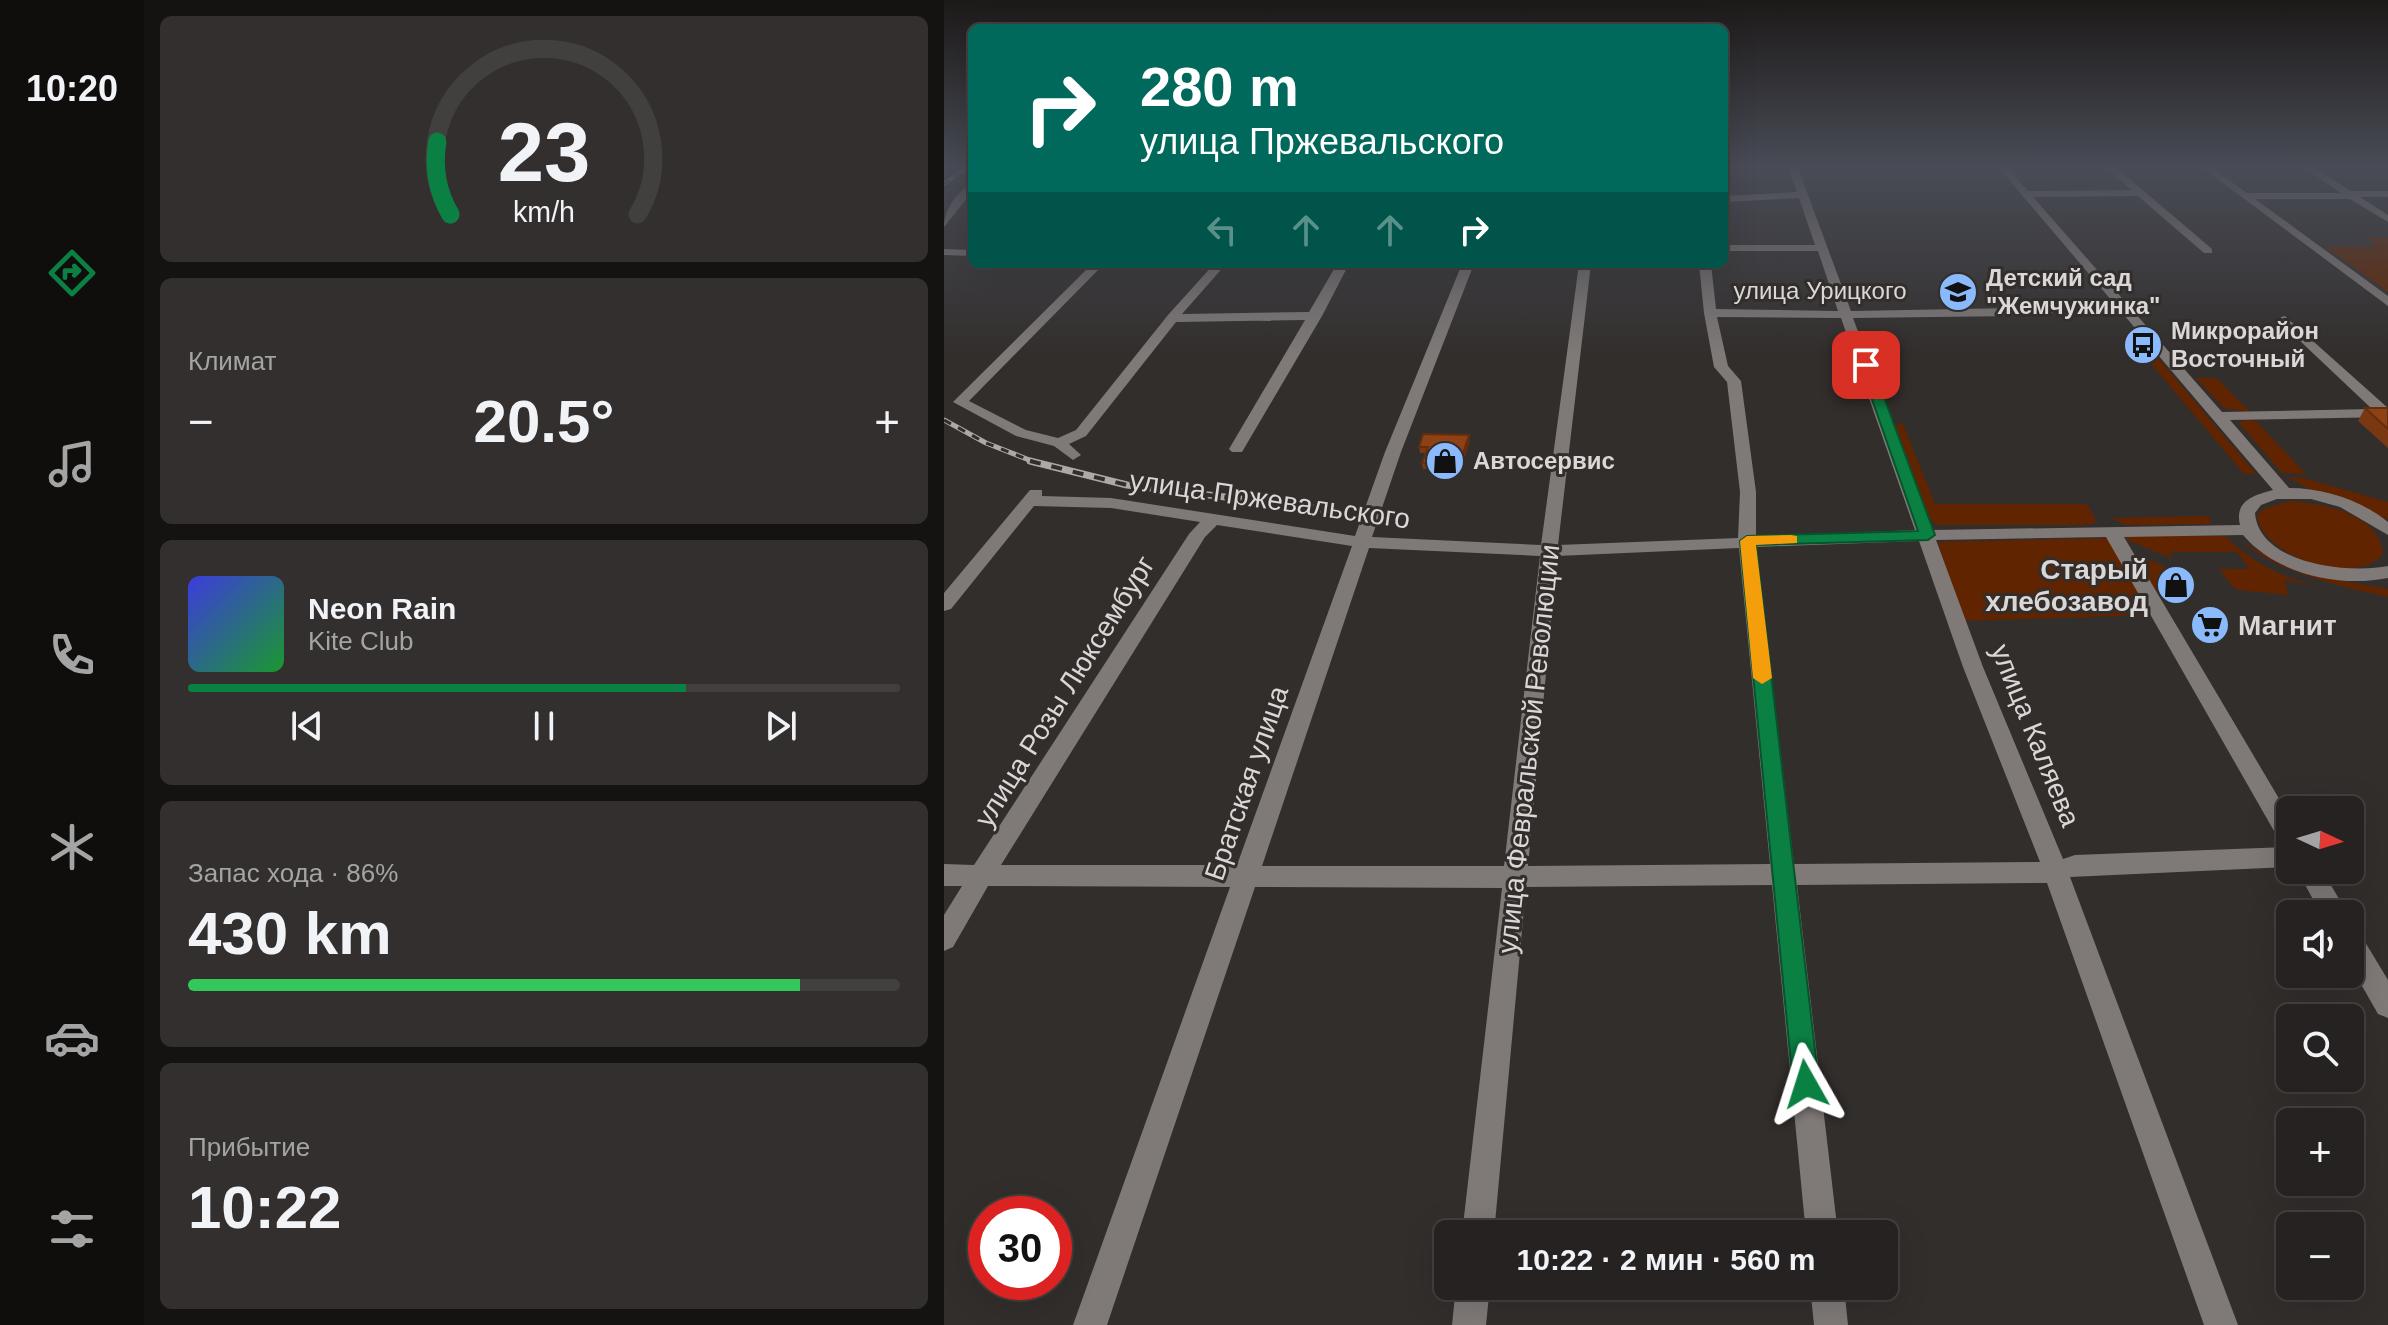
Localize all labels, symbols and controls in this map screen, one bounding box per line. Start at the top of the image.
text: 280 m [1140,55,1299,118]
icon: right [1008,56,1112,160]
text: 10:20 [26,68,118,109]
text: 23 [498,105,590,198]
text: улица Пржевальского [1140,121,1504,162]
text: km/h [513,196,575,228]
icon: left [1200,208,1244,252]
icon: ahead [1284,208,1328,252]
icon: ahead [1368,208,1412,252]
icon: right [1452,208,1496,252]
icon: directions [44,245,100,301]
place label: Детский сад "Жемчужинка" [1986,264,2160,319]
school or university icon: Детский сад "Жемчужинка" [1937,271,1979,313]
street label: улица Урицкого [1733,277,1907,304]
place label: Микрорайон Восточный [2171,317,2319,372]
bus stop icon: Микрорайон Восточный [2122,324,2164,366]
pin [1832,331,1900,399]
icon: arrive [1844,343,1888,387]
text: Климат [188,346,277,376]
text: 20.5° [474,388,614,455]
text: − [188,397,214,446]
text: + [874,397,900,446]
icon: music [44,436,100,492]
shop icon: Автосервис [1424,440,1466,482]
place label: Автосервис [1473,447,1615,474]
street label: улица Пржевальского [1128,464,1412,535]
street label: улица Февральской Революции [1492,543,1565,955]
street label: улица Розы Люксембург [968,550,1161,832]
place label: Старый хлебозавод [1985,554,2148,617]
shop icon: Старый хлебозавод [2155,564,2197,606]
text: Neon Rain [308,592,456,625]
supermarket icon: Магнит [2189,604,2231,646]
place label: Магнит [2238,610,2337,641]
text: Kite Club [308,626,414,656]
icon: phone [44,627,100,683]
street label: улица Каляева [1985,640,2086,831]
street label: Братская улица [1199,681,1294,885]
icon: previous [285,704,329,748]
icon: pause [522,704,566,748]
icon: next [759,704,803,748]
north arrow [2276,796,2364,884]
map controls [2276,796,2364,1300]
icon: climate [44,819,100,875]
text: Запас хода · 86% [188,858,398,888]
text: 430 km [188,900,392,967]
button: sound [2276,900,2364,988]
button: search [2276,1004,2364,1092]
icon: car [44,1010,100,1066]
position arrow [1764,1042,1848,1126]
button: + [2276,1108,2364,1196]
text: Прибытие [188,1132,310,1162]
text: 10:22 [188,1174,341,1241]
speed limit sign: 30 [968,1196,1072,1300]
icon: filters [44,1201,100,1257]
button: − [2276,1212,2364,1300]
text: 10:22 · 2 мин · 560 m [1517,1243,1815,1276]

